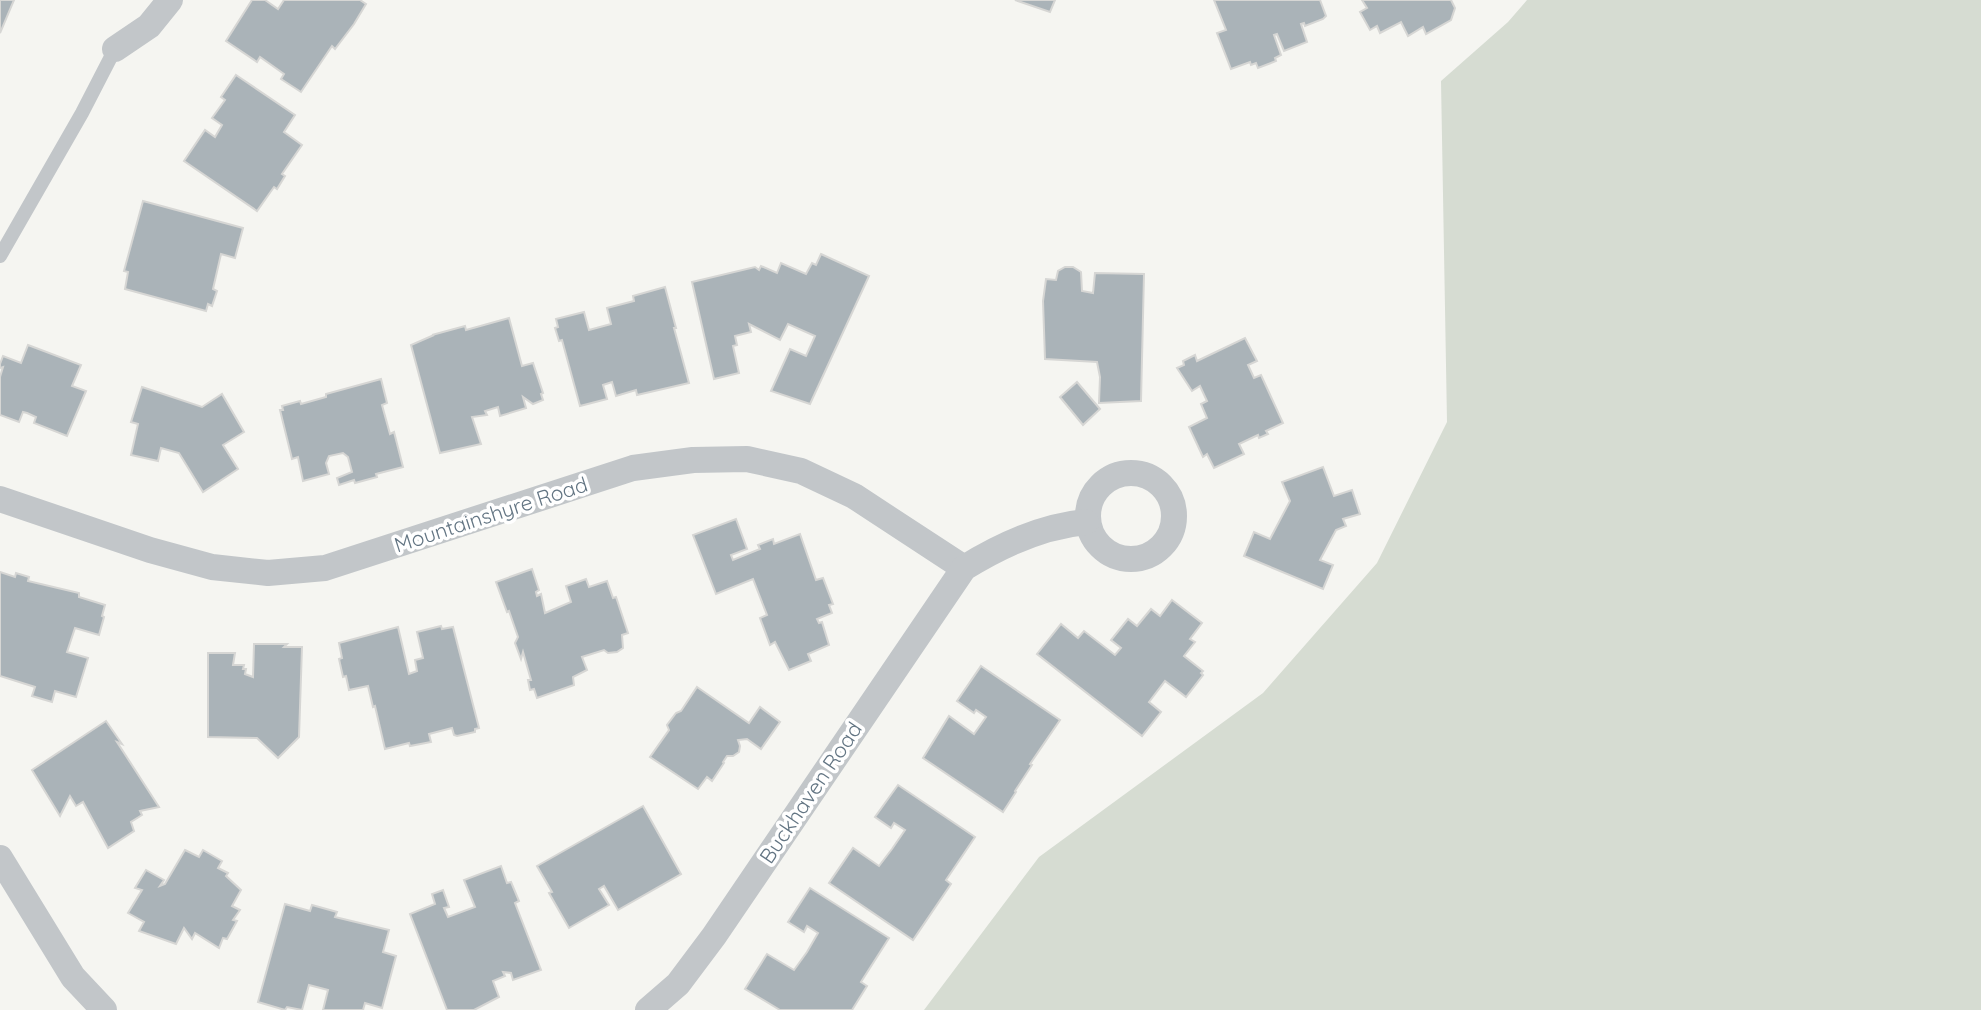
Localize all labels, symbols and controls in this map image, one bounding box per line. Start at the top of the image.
street label: Mountainshyre Road [391,471,591,558]
street label: Buckhaven Road [753,717,867,868]

